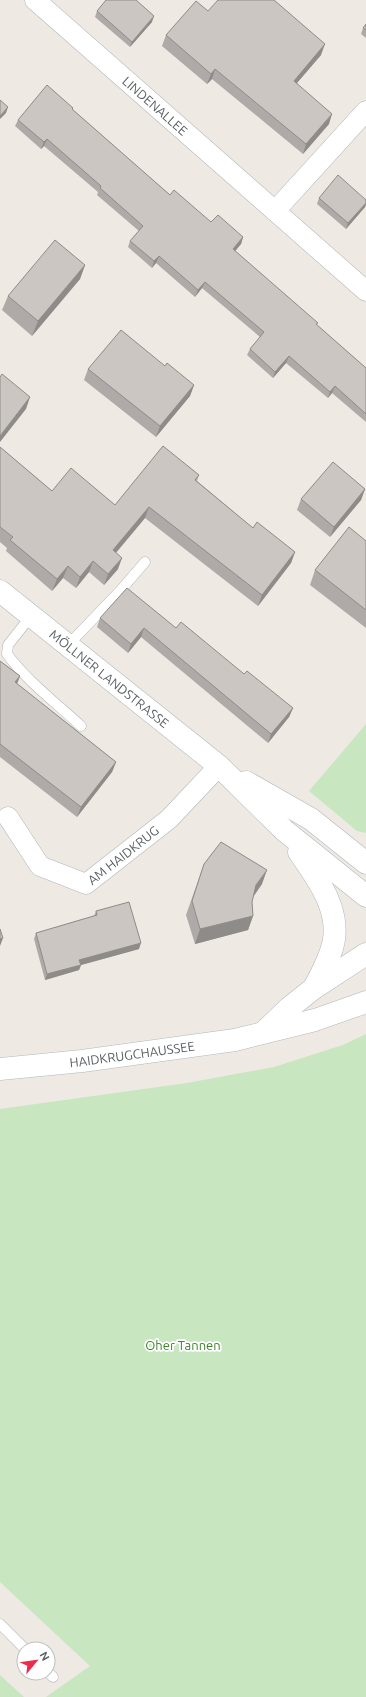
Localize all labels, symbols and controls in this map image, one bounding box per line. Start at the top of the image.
street label: LINDENALLEE [120,74,190,138]
street label: MÖLLNER LANDSTRASSE [47,627,172,730]
street label: AM HAIDKRUG [85,823,161,887]
street label: HAIDKRUGCHAUSSEE [69,1039,196,1069]
park label: Oher Tannen [145,1338,221,1352]
north arrow [16,1641,56,1681]
text: N [38,1650,52,1663]

